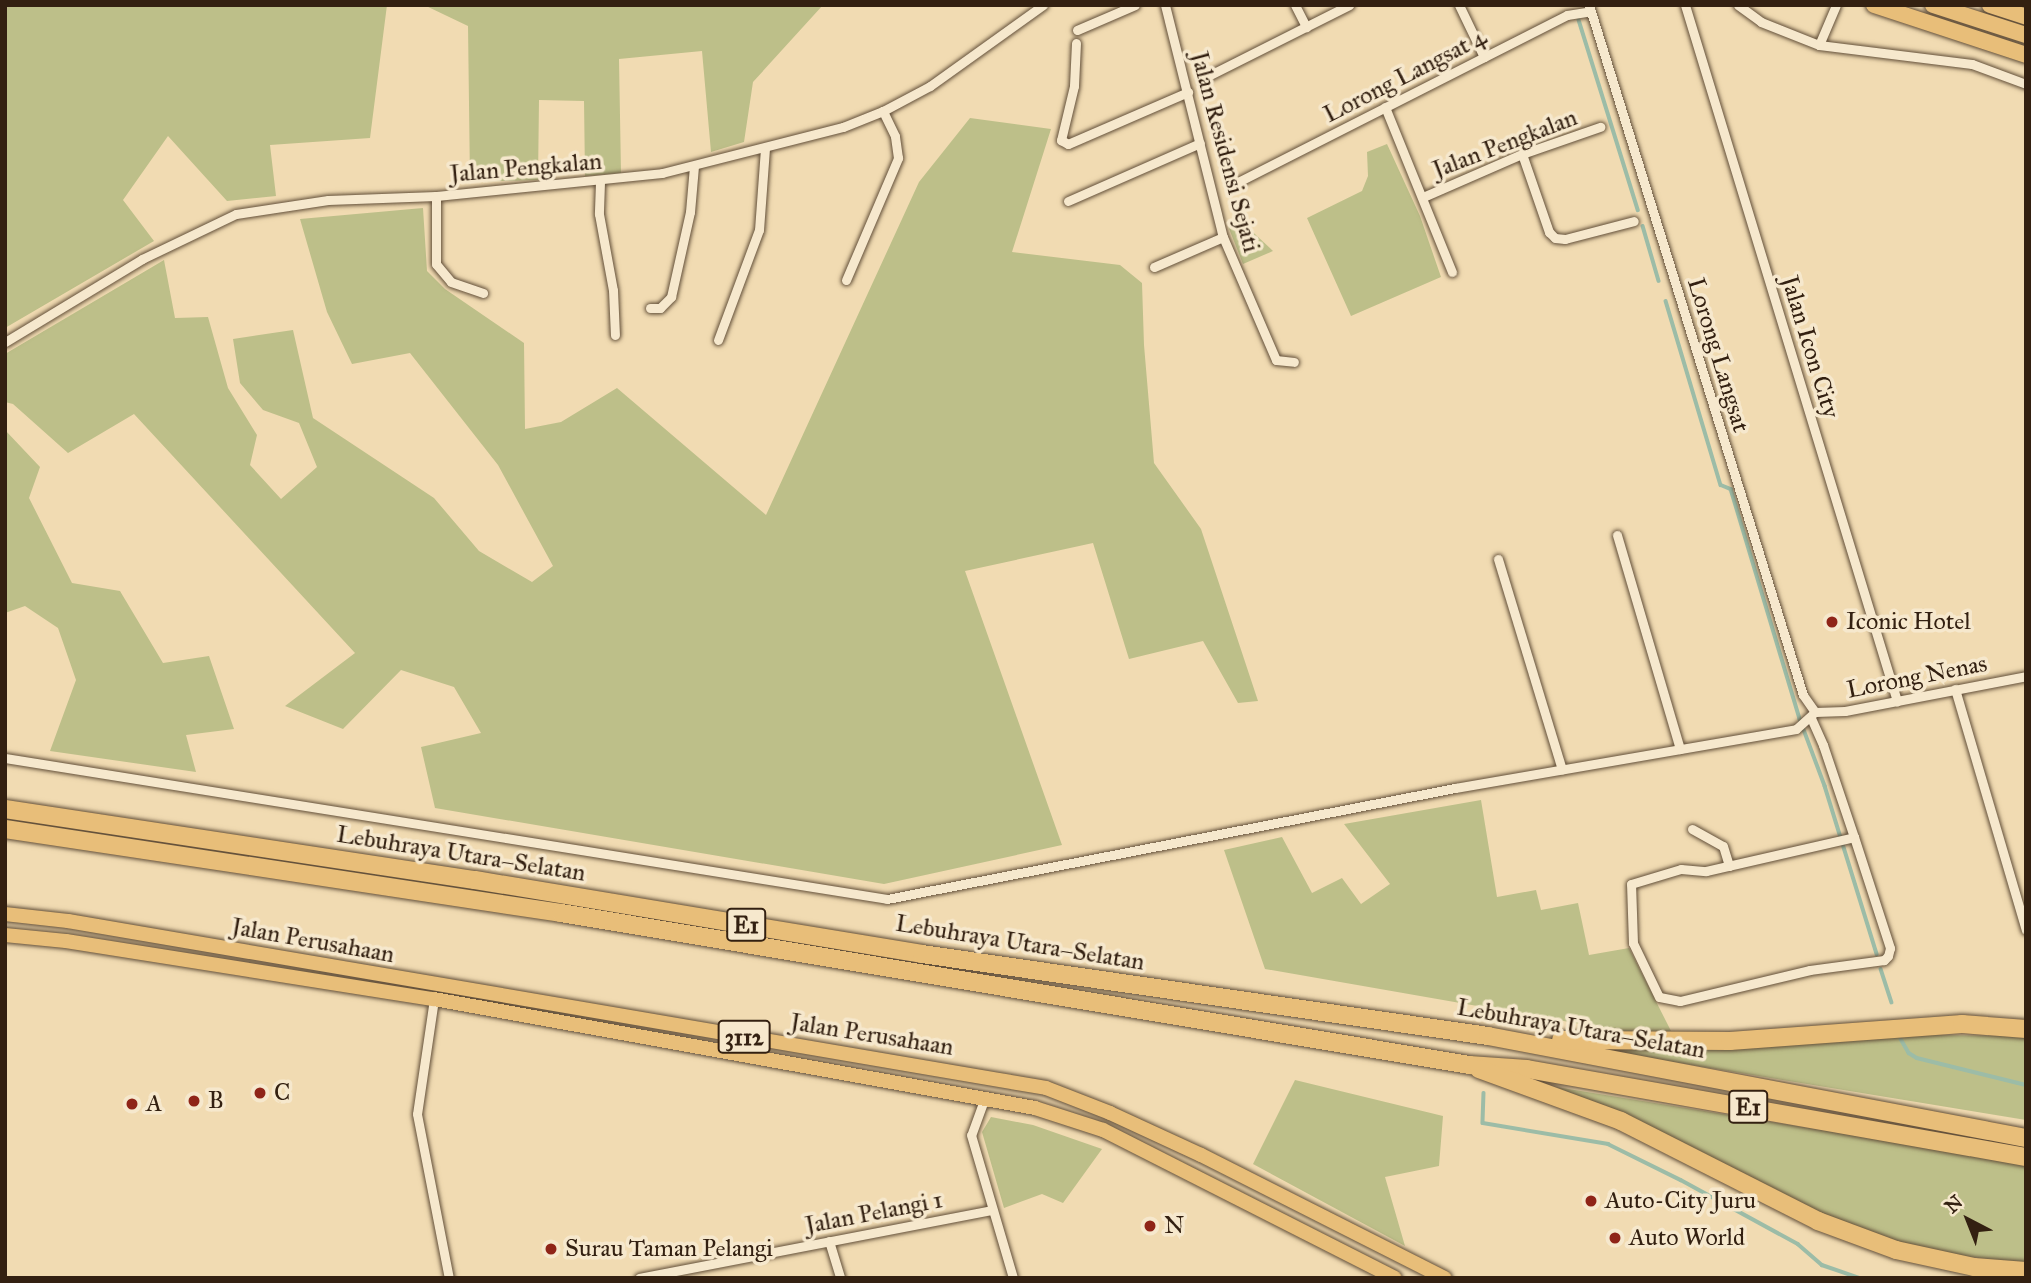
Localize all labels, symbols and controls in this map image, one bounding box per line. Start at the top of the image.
street label: Lorong Langsat 4 [1319,23,1491,129]
street label: Jalan Residensi Sejati [1184,49,1266,255]
street label: Jalan Pengkalan [1429,103,1581,185]
street label: Jalan Pengkalan [449,147,603,189]
street label: Jalan Icon City [1775,272,1845,422]
street label: Lorong Langsat [1681,274,1755,436]
place label: Iconic Hotel [1846,608,1971,636]
marker: Iconic Hotel [1824,614,1840,630]
street label: Lorong Nenas [1844,649,1990,705]
street label: Lebuhraya Utara–Selatan [335,820,587,888]
road number: E1 [725,906,767,944]
street label: Lebuhraya Utara–Selatan [894,909,1146,977]
street label: Jalan Perusahaan [229,913,397,969]
street label: Lebuhraya Utara–Selatan [1455,993,1707,1065]
street label: Jalan Perusahaan [788,1008,956,1062]
road number: 3112 [716,1018,772,1056]
place label: C [274,1079,290,1107]
marker: C [252,1085,268,1101]
place label: B [208,1087,224,1115]
road number: E1 [1727,1088,1769,1126]
place label: A [146,1090,162,1118]
marker: B [186,1093,202,1109]
marker: A [124,1096,140,1112]
north arrow [1933,1185,2003,1255]
street label: Jalan Pelangi 1 [803,1186,945,1240]
place label: Auto-City Juru [1605,1187,1756,1215]
text: N [1940,1190,1967,1218]
marker: Auto-City Juru [1583,1193,1599,1209]
place label: N [1164,1212,1184,1240]
marker: N [1142,1218,1158,1234]
place label: Auto World [1629,1224,1745,1252]
marker: Auto World [1607,1230,1623,1246]
place label: Surau Taman Pelangi [565,1235,773,1263]
marker: Surau Taman Pelangi [543,1241,559,1257]

